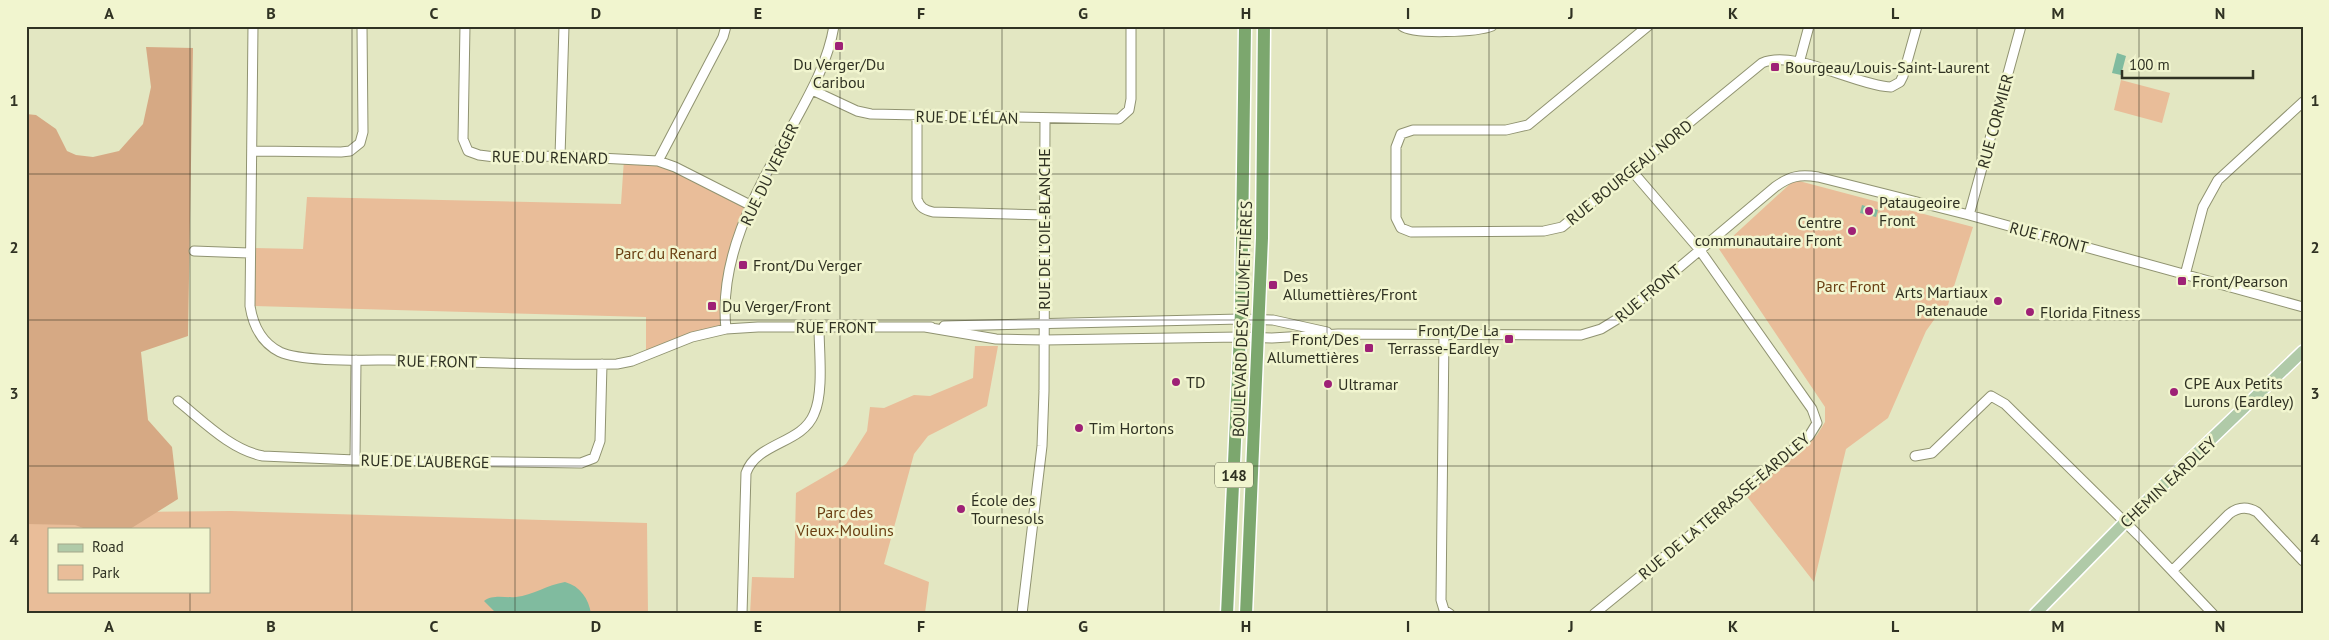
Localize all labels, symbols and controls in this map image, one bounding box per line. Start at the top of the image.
text: A [104,3,114,23]
text: B [266,3,276,23]
text: C [430,3,439,23]
text: D [591,3,601,23]
text: E [754,3,762,23]
text: F [917,3,925,23]
text: G [1078,3,1088,23]
text: H [1241,3,1251,23]
text: I [1406,3,1410,23]
text: J [1567,3,1574,23]
text: K [1728,3,1738,23]
text: L [1891,3,1900,23]
text: M [2052,3,2064,23]
text: N [2215,3,2225,23]
marker: Du Verger/Du Caribou [833,40,845,52]
scale bar [2122,48,2253,80]
place label: Du Verger/Du Caribou [793,54,885,92]
text: 100 m [2129,55,2170,74]
place label: Bourgeau/Louis-Saint-Laurent [1785,57,1990,77]
marker: Bourgeau/Louis-Saint-Laurent [1769,61,1781,73]
street label: RUE CORMIER [1973,71,2017,171]
text: 1 [9,90,19,110]
text: 1 [2310,90,2320,110]
street label: RUE DE L'ÉLAN [915,106,1019,128]
street label: RUE BOURGEAU NORD [1562,115,1696,229]
street label: RUE DU VERGER [735,119,803,229]
street label: RUE DU RENARD [492,146,608,168]
street label: RUE DE L'OIE-BLANCHE [1034,148,1054,310]
place label: Pataugeoire Front [1879,192,1960,230]
street label: BOULEVARD DES ALLUMETTIÈRES [1228,201,1256,437]
marker: Pataugeoire Front [1863,205,1875,217]
place label: Centre communautaire Front [1695,212,1843,250]
street label: RUE FRONT [2008,217,2091,257]
marker: Centre communautaire Front [1846,225,1858,237]
text: 2 [9,237,19,257]
text: 2 [2310,237,2320,257]
park label: Parc du Renard [615,243,717,263]
place label: Front/Du Verger [753,255,862,275]
marker: Front/Du Verger [737,259,749,271]
street label: RUE FRONT [1611,259,1685,327]
place label: Des Allumettières/Front [1283,266,1418,304]
place label: Front/Pearson [2192,271,2288,291]
marker: Front/Pearson [2176,275,2188,287]
park label: Parc Front [1816,276,1886,296]
marker: Des Allumettières/Front [1267,279,1279,291]
place label: Arts Martiaux Patenaude [1895,282,1988,320]
marker: Arts Martiaux Patenaude [1992,295,2004,307]
place label: Du Verger/Front [722,296,831,316]
marker: Du Verger/Front [706,300,718,312]
place label: Florida Fitness [2040,302,2141,322]
marker: Florida Fitness [2024,306,2036,318]
street label: RUE FRONT [796,317,876,337]
place label: Front/De La Terrasse-Eardley [1387,320,1500,358]
place label: Front/Des Allumettières [1267,329,1359,367]
marker: Front/De La Terrasse-Eardley [1503,333,1515,345]
marker: Front/Des Allumettières [1363,342,1375,354]
street label: RUE FRONT [397,350,478,372]
place label: TD [1186,372,1205,392]
place label: CPE Aux Petits Lurons (Eardley) [2184,373,2294,411]
place label: Ultramar [1338,374,1399,394]
marker: TD [1170,376,1182,388]
marker: Ultramar [1322,378,1334,390]
text: 3 [9,383,19,403]
text: 3 [2310,383,2320,403]
marker: CPE Aux Petits Lurons (Eardley) [2168,386,2180,398]
place label: Tim Hortons [1089,418,1174,438]
marker: Tim Hortons [1073,422,1085,434]
street label: RUE DE LA TERRASSE-EARDLEY [1634,428,1814,584]
street label: CHEMIN EARDLEY [2116,432,2220,532]
street label: RUE DE L'AUBERGE [360,450,490,472]
road number: 148 [1215,462,1253,488]
place label: École des Tournesols [971,490,1044,528]
park label: Parc des Vieux-Moulins [795,502,894,540]
marker: École des Tournesols [955,503,967,515]
legend [48,528,210,592]
text: 4 [9,529,19,549]
text: 4 [2310,529,2320,549]
text: Road [92,537,124,556]
text: Park [92,563,120,582]
text: A [104,616,114,636]
text: B [266,616,276,636]
text: C [430,616,439,636]
text: D [591,616,601,636]
text: E [754,616,762,636]
text: F [917,616,925,636]
text: G [1078,616,1088,636]
text: H [1241,616,1251,636]
text: I [1406,616,1410,636]
text: J [1567,616,1574,636]
text: K [1728,616,1738,636]
text: L [1891,616,1900,636]
text: M [2052,616,2064,636]
text: N [2215,616,2225,636]

